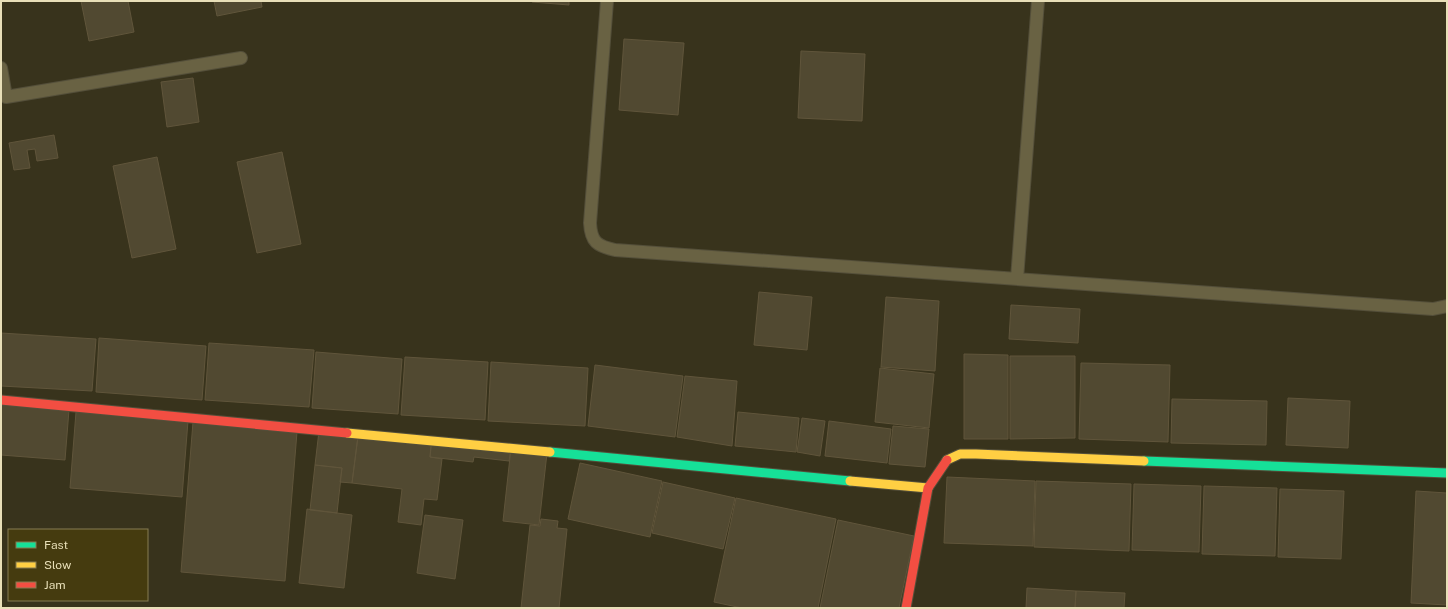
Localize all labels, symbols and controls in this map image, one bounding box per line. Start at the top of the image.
legend [8,529,148,601]
text: Fast [44,538,69,552]
text: Slow [44,558,72,572]
text: Jam [44,578,66,592]

